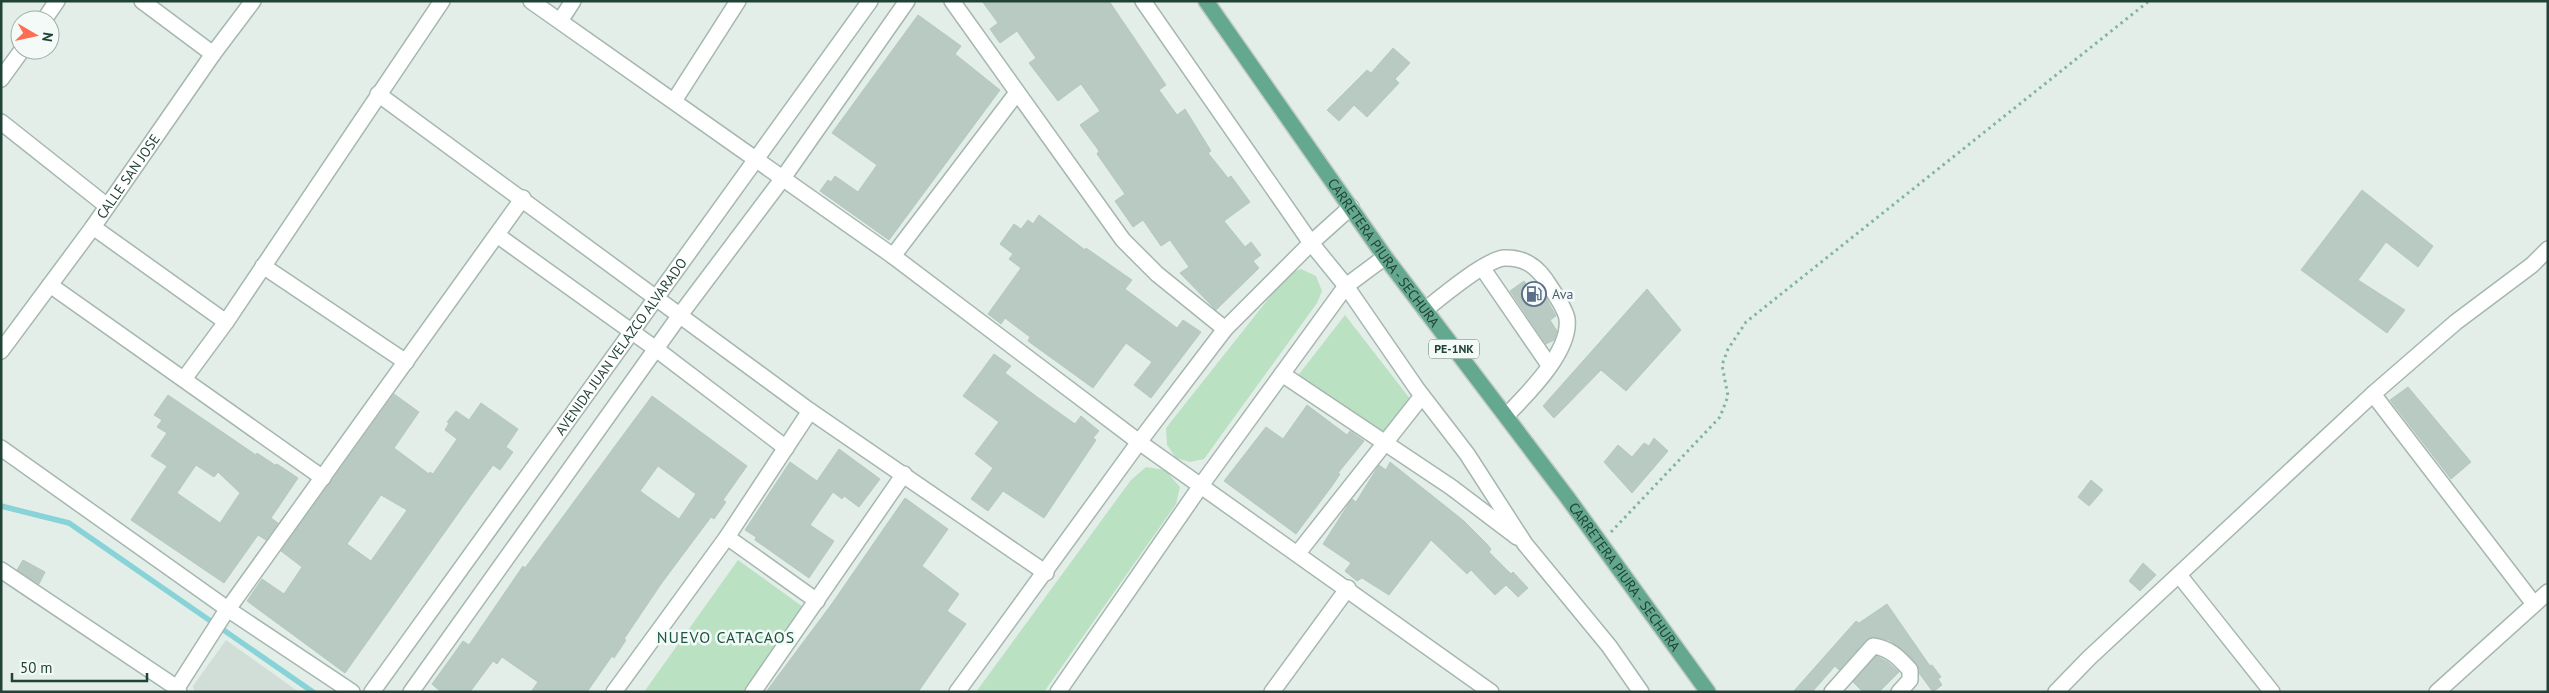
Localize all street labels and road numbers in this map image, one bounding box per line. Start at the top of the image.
street label: CALLE SAN JOSE [92,131,164,222]
street label: CARRETERA PIURA - SECHURA [1324,175,1444,331]
street label: AVENIDA JUAN VELAZCO ALVARADO [551,254,691,438]
road number: PE-1NK [1429,339,1479,358]
street label: CARRETERA PIURA - SECHURA [1565,499,1685,655]

